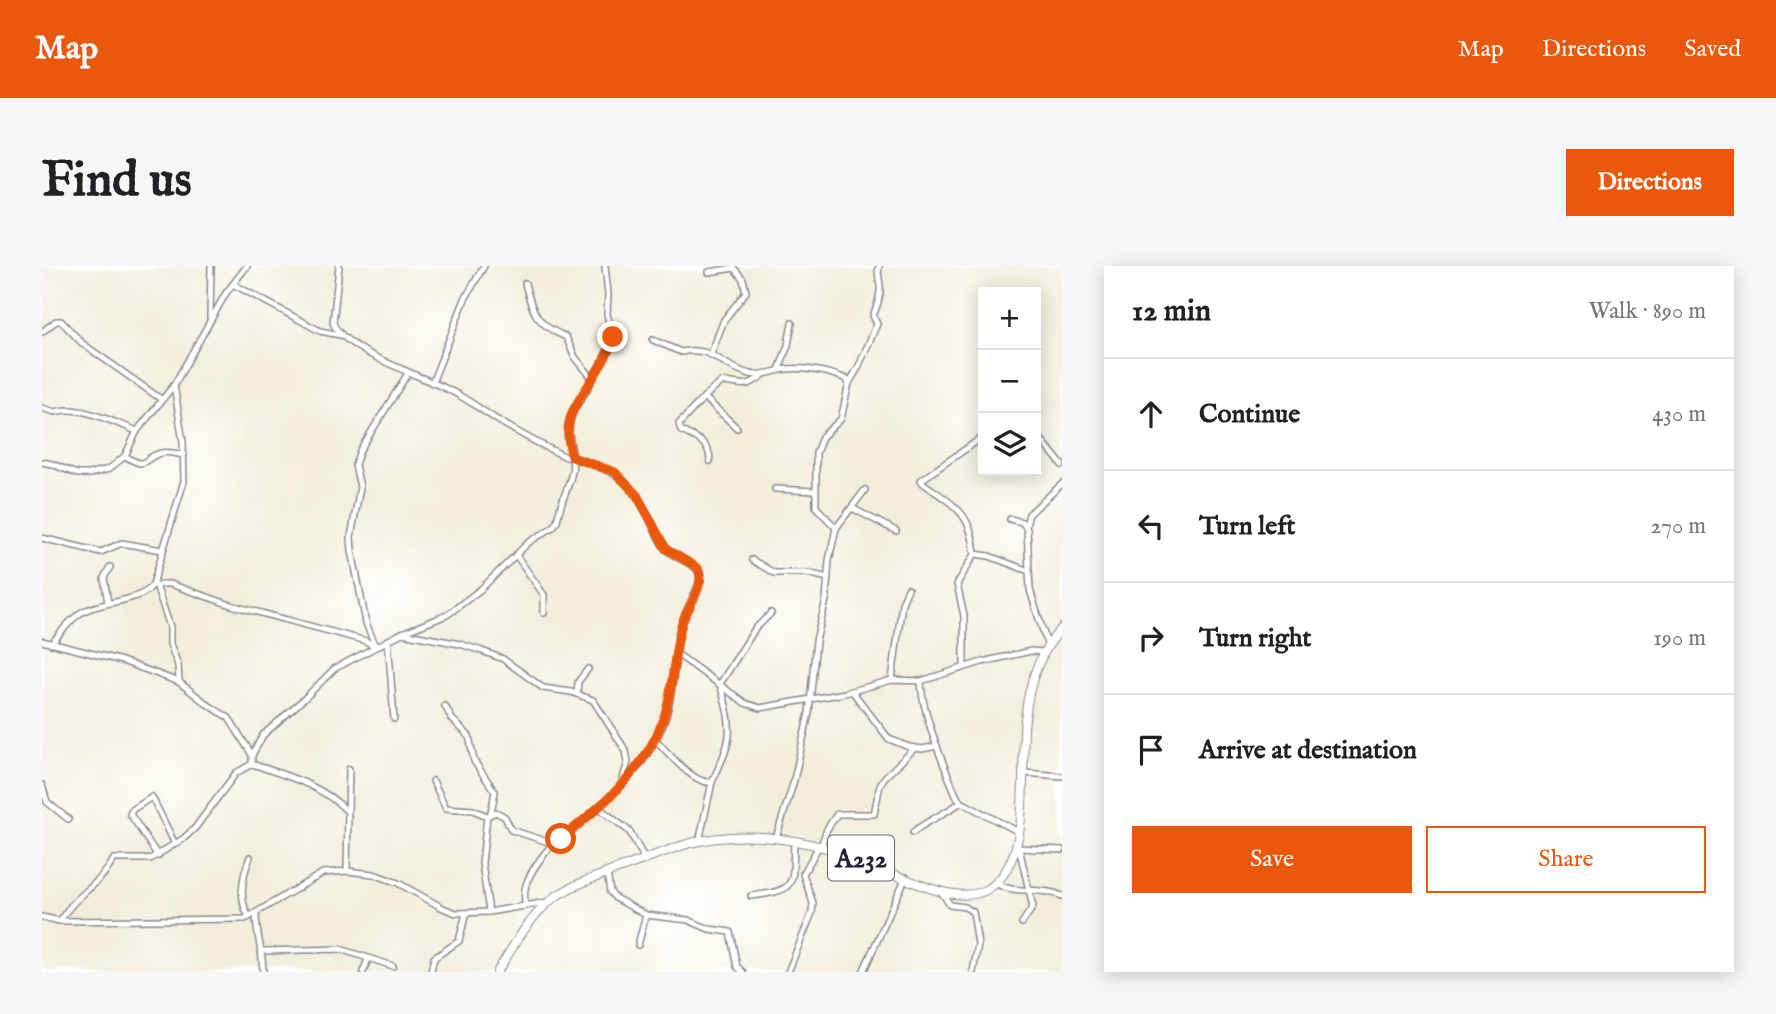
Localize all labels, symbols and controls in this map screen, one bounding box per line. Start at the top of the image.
text: Map [35,28,98,70]
text: Map [1458,34,1504,65]
text: Directions [1542,34,1646,65]
text: Saved [1684,34,1741,65]
button: Directions [1566,149,1734,216]
text: Find us [42,151,192,213]
map controls [978,287,1041,476]
button: + [978,287,1041,350]
text: 12 min [1132,293,1211,331]
text: Walk · 890 m [1589,297,1706,326]
route end [597,321,628,352]
button: − [978,350,1041,413]
icon: ahead [1132,395,1170,433]
text: Continue [1199,398,1300,431]
text: 430 m [1652,400,1706,429]
button: layers [978,413,1041,476]
icon: left [1132,507,1170,545]
text: Turn left [1199,510,1296,543]
text: 270 m [1651,512,1706,541]
icon: right [1132,619,1170,657]
text: Turn right [1199,622,1312,655]
text: 190 m [1653,624,1706,653]
icon: arrive [1132,731,1170,769]
text: Arrive at destination [1199,734,1417,767]
route start [545,823,576,854]
button: Save [1132,826,1412,893]
button: Share [1426,826,1706,893]
road number: A232 [828,836,894,880]

